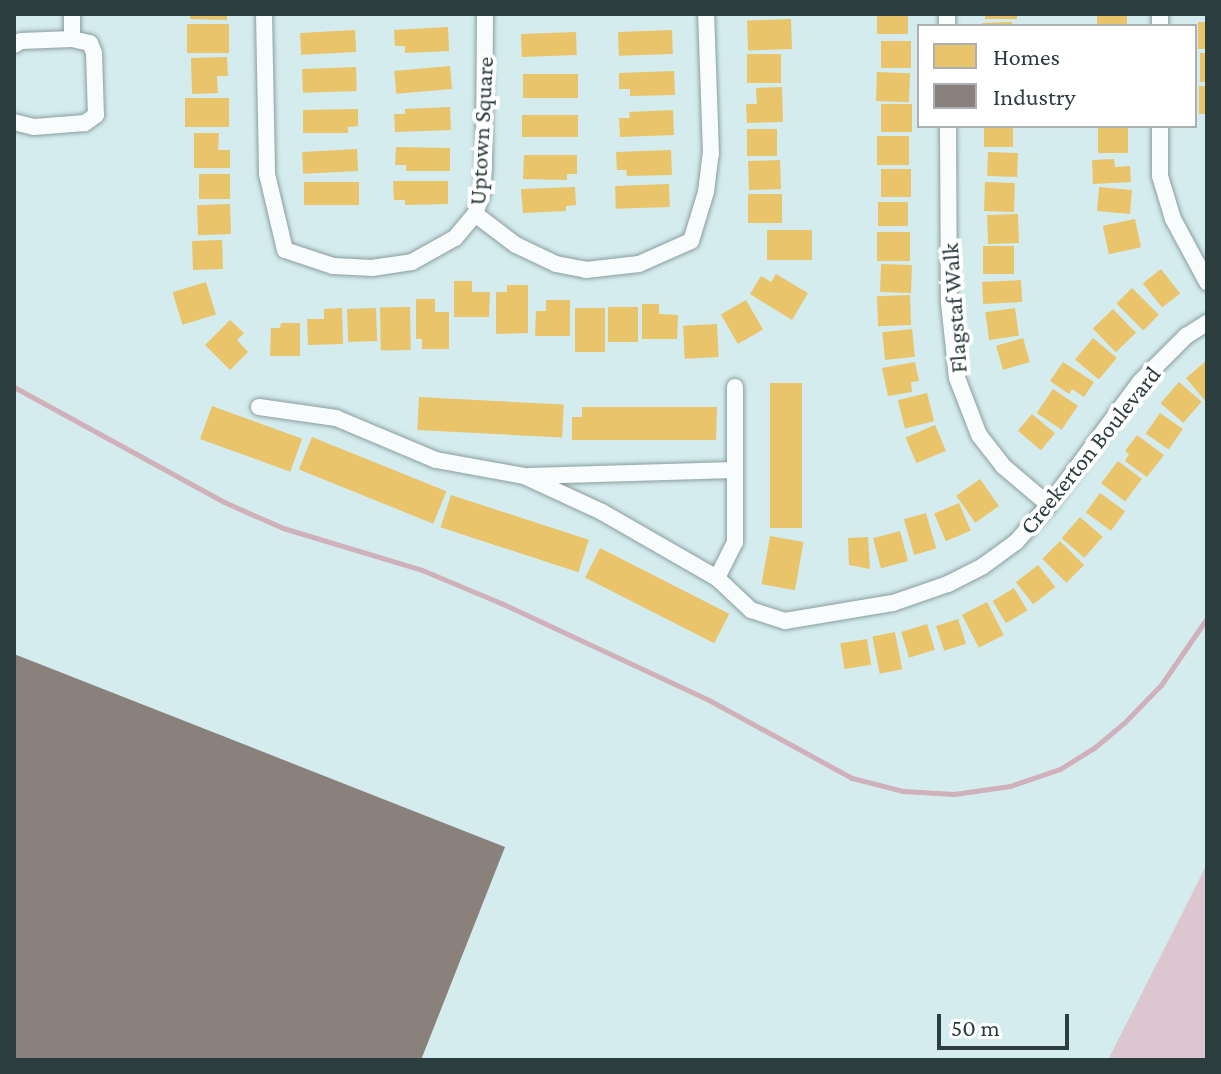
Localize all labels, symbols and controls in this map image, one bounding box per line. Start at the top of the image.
legend [917,24,1197,128]
text: Homes [993,43,1060,70]
street label: Uptown Square [463,56,499,206]
text: Industry [993,83,1076,110]
street label: Flagstaf Walk [935,242,973,374]
street label: Creekerton Boulevard [1013,360,1167,540]
scale bar [941,998,1073,1048]
text: 50 m [951,1014,1000,1041]

